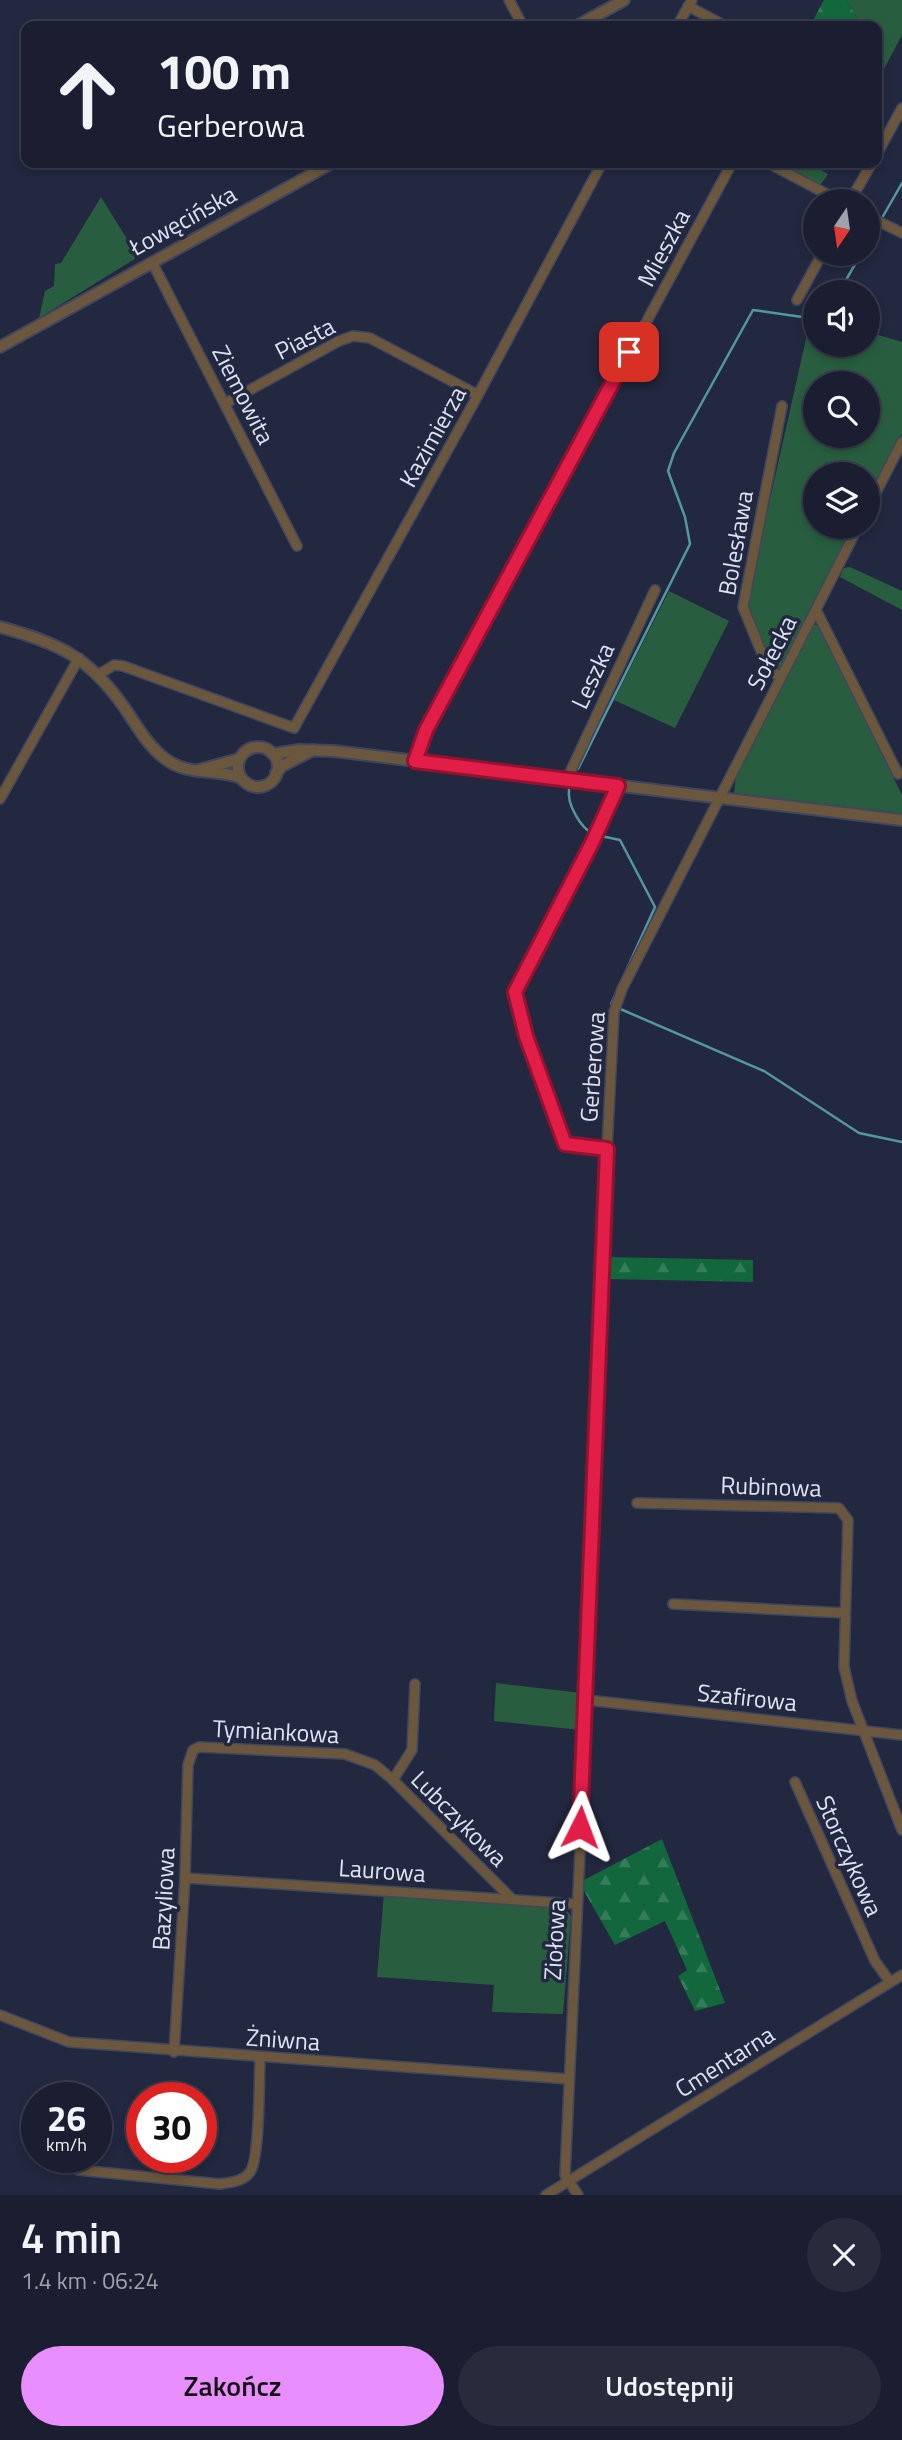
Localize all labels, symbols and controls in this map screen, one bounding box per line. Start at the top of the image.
text: 100 m [157,33,291,108]
icon: ahead [42,49,133,140]
text: Gerberowa [157,101,305,149]
street label: Łowęcińska [122,176,243,265]
north arrow [803,189,880,266]
map controls [803,189,880,539]
street label: Mieszka [628,202,699,293]
button: sound [803,280,880,357]
street label: Piasta [268,308,341,368]
pin [599,322,659,382]
icon: arrive [610,333,648,371]
street label: Ziemowita [204,339,284,450]
button: search [803,371,880,448]
street label: Kazimierza [390,379,475,494]
button: layers [803,462,880,539]
street label: Bolesława [708,488,762,598]
street label: Sołecka [737,609,805,696]
street label: Leszka [561,637,623,714]
street label: Gerberowa [570,1010,614,1123]
street label: Rubinowa [720,1466,822,1506]
street label: Szafirowa [696,1674,799,1720]
street label: Tymiankowa [212,1710,340,1752]
street label: Lubczykowa [403,1762,516,1875]
street label: Storczykowa [807,1789,893,1922]
position arrow [543,1790,617,1864]
street label: Bazyliowa [142,1847,184,1951]
street label: Laurowa [337,1849,427,1891]
street label: Ziołowa [534,1899,574,1981]
street label: Cmentarna [668,2016,781,2106]
street label: Żniwna [245,2018,321,2060]
speed limit sign: 30 [126,2082,217,2173]
text: 26 [47,2091,86,2145]
text: km/h [46,2131,87,2158]
text: 4 min [21,2205,122,2269]
button: close [807,2218,881,2292]
text: 1.4 km · 06:24 [21,2263,159,2298]
button: Zakończ [21,2346,444,2426]
button: Udostępnij [458,2346,881,2426]

